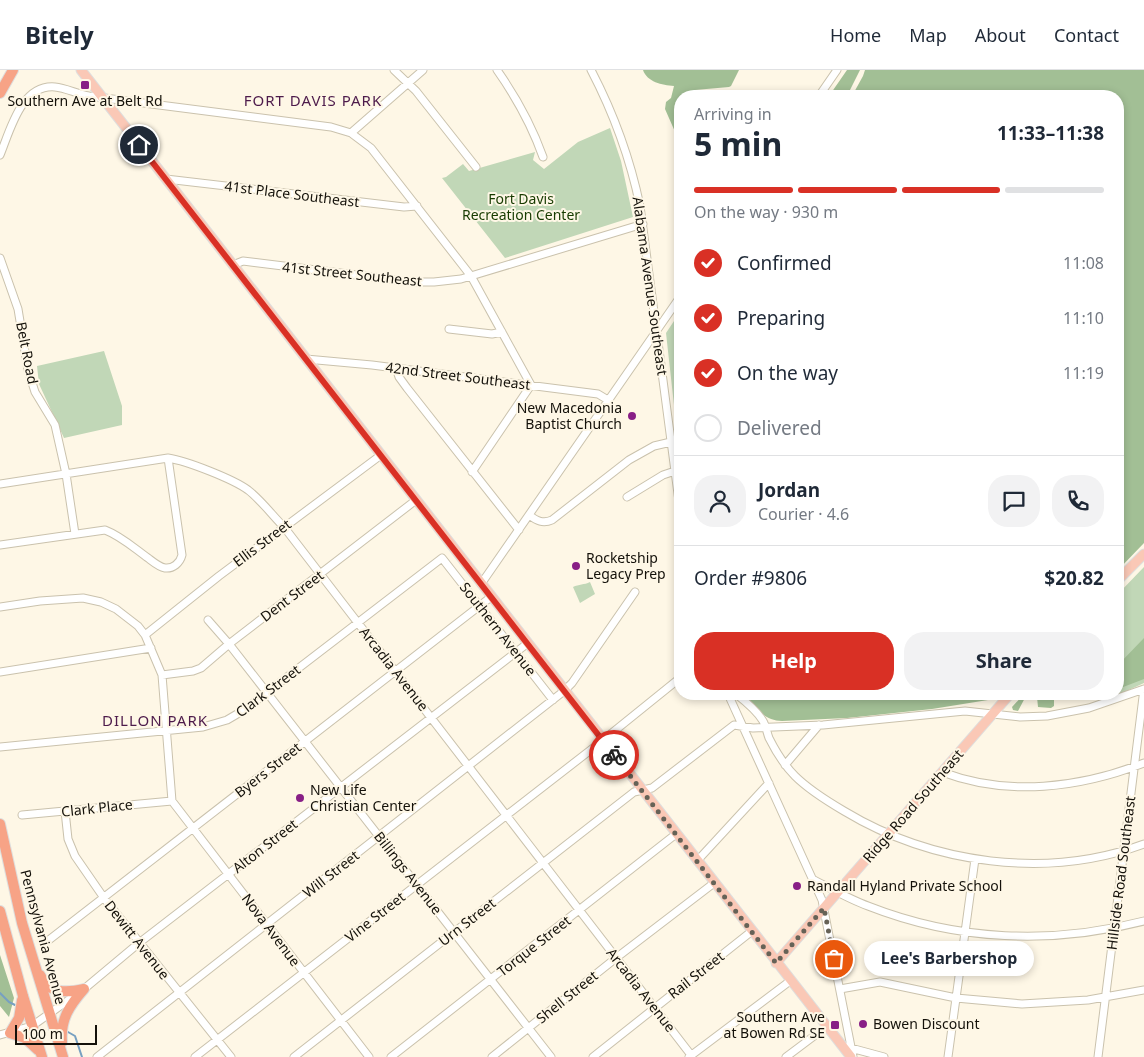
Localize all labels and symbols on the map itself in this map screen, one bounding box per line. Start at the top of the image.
marker: Southern Ave at Belt Rd [79,79,91,91]
district label: FORT DAVIS PARK [244,90,382,110]
place label: Southern Ave at Belt Rd [7,91,163,110]
pin [118,124,160,166]
street label: 41st Place Southeast [224,176,361,211]
park label: Fort Davis Recreation Center [462,189,580,224]
street label: Alabama Avenue Southeast [629,195,672,377]
street label: 41st Street Southeast [281,257,423,290]
street label: Belt Road [12,320,43,386]
street label: 42nd Street Southeast [385,357,532,394]
place label: New Macedonia Baptist Church [517,398,622,433]
marker: New Macedonia Baptist Church [626,410,638,422]
street label: Ellis Street [229,515,295,571]
place label: Rocketship Legacy Prep [586,548,666,583]
marker: Rocketship Legacy Prep [570,560,582,572]
street label: Dent Street [256,566,327,626]
street label: Southern Avenue [456,578,541,679]
street label: Arcadia Avenue [356,623,433,715]
street label: Clark Street [232,660,304,721]
district label: DILLON PARK [102,710,208,730]
courier [589,730,639,780]
street label: Byers Street [231,738,305,802]
street label: Ridge Road Southeast [858,745,967,866]
place label: New Life Christian Center [310,780,417,815]
marker: New Life Christian Center [294,792,306,804]
street label: Clark Place [60,794,134,821]
street label: Hillside Road Southeast [1102,795,1139,951]
street label: Alton Street [228,814,301,877]
street label: Billings Avenue [370,827,447,918]
street label: Will Street [299,846,363,902]
street label: Pennsylvania Avenue [16,867,71,1007]
place label: Randall Hyland Private School [807,876,1002,895]
marker: Randall Hyland Private School [791,880,803,892]
street label: Vine Street [341,887,409,946]
street label: Nova Avenue [238,889,305,970]
street label: Urn Street [434,893,499,950]
street label: Dewitt Avenue [101,896,174,983]
street label: Torque Street [493,911,574,980]
pin [813,938,855,980]
callout: Lee's Barbershop [864,942,1034,976]
street label: Arcadia Avenue [603,944,680,1036]
street label: Rail Street [664,947,728,1003]
street label: Shell Street [532,966,601,1027]
place label: Southern Ave at Bowen Rd SE [724,1007,825,1042]
place label: Bowen Discount [873,1014,980,1033]
marker: Bowen Discount [857,1018,869,1030]
marker: Southern Ave at Bowen Rd SE [829,1019,841,1031]
scale bar [15,1022,98,1045]

